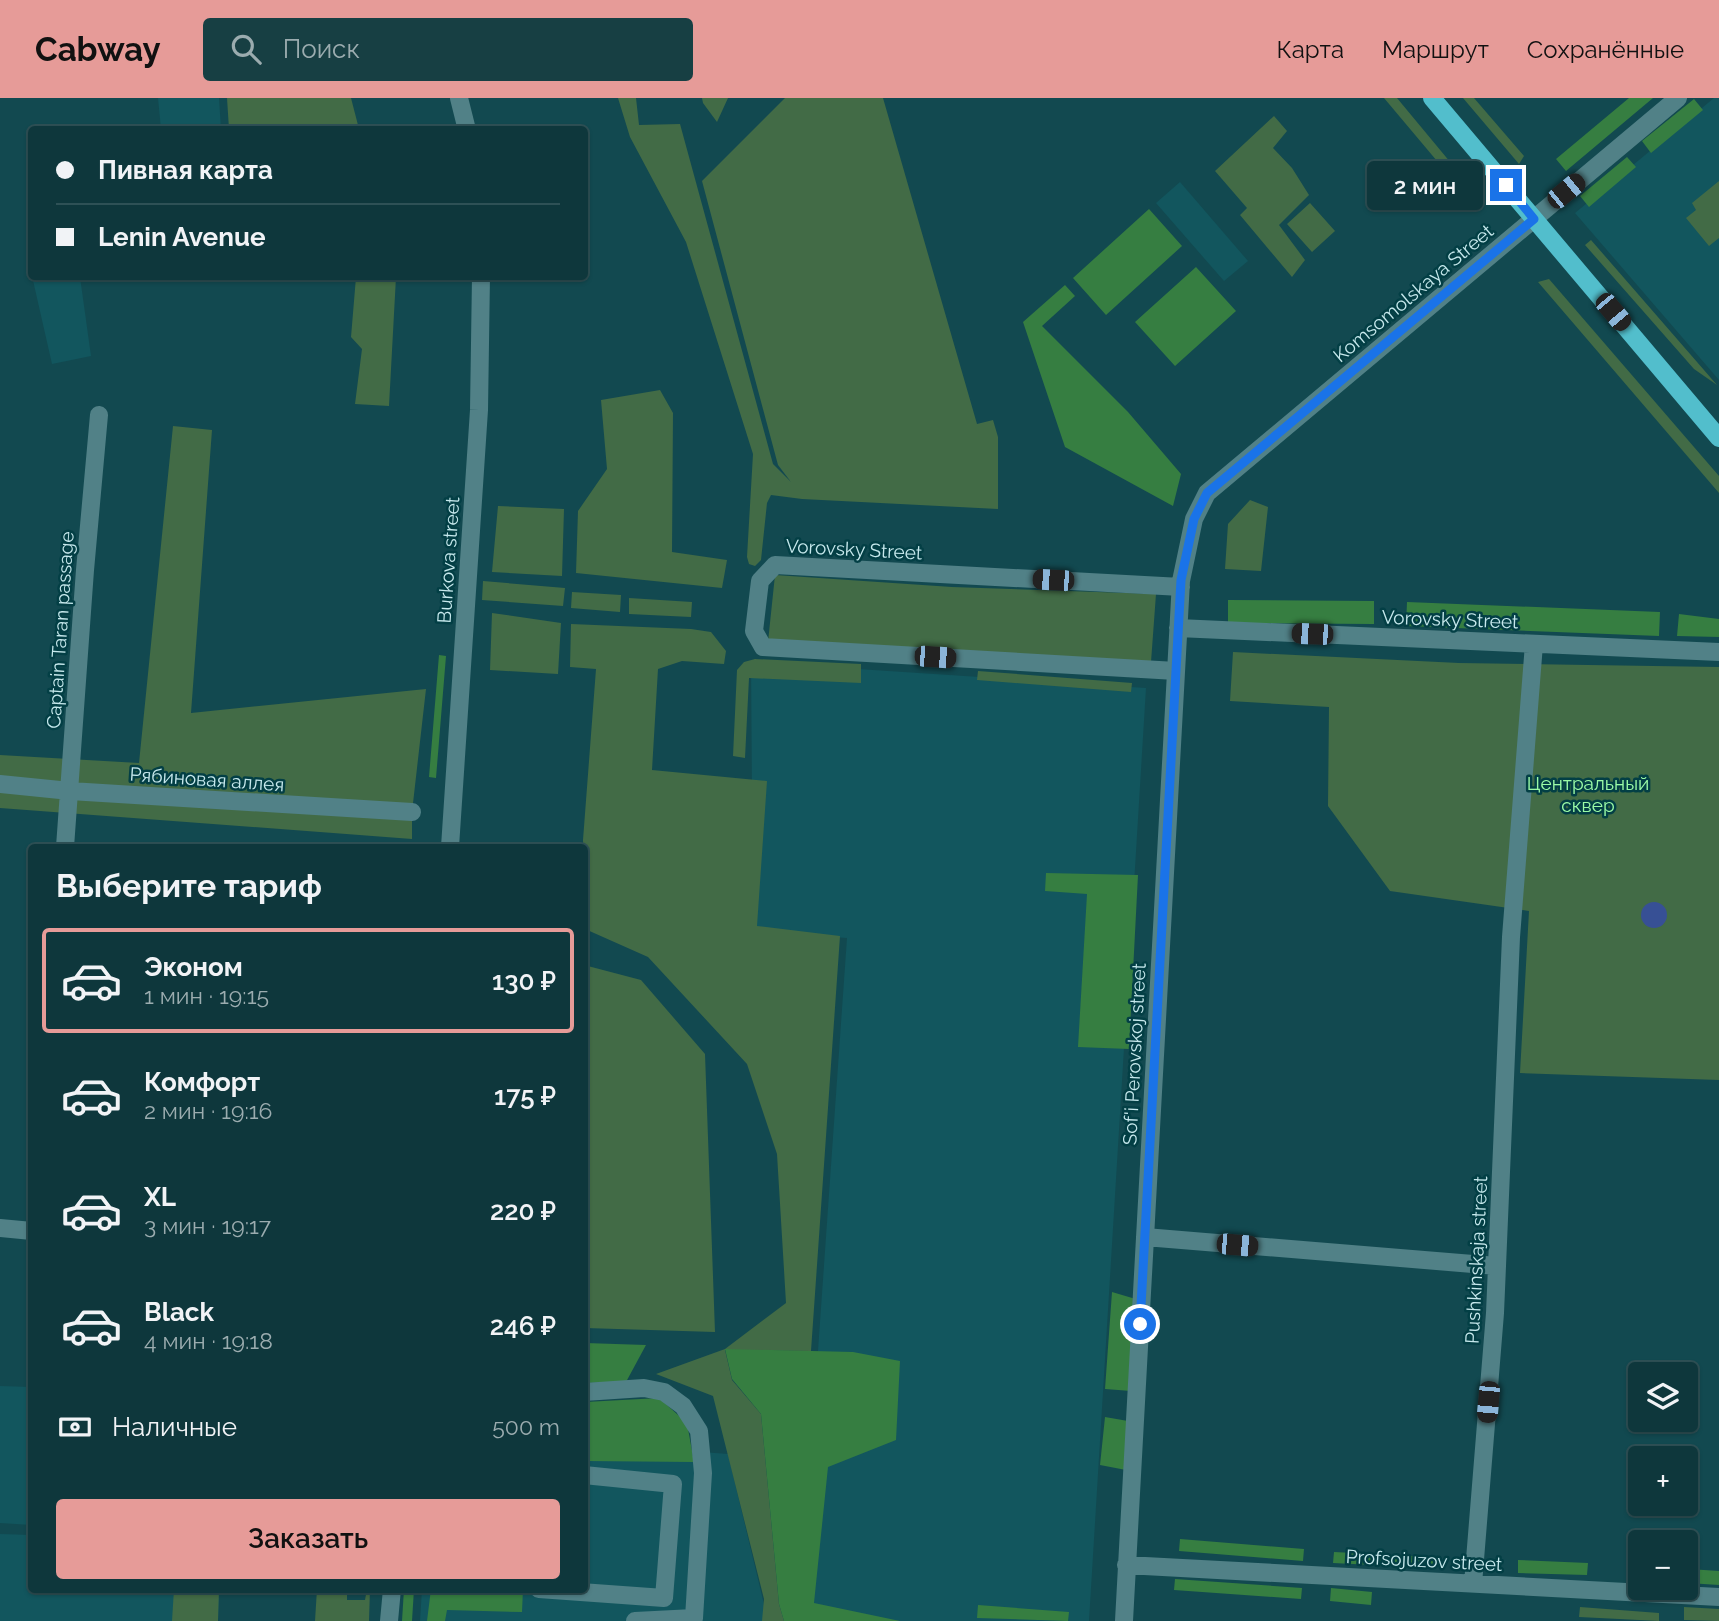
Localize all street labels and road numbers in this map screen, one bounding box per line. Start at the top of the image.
street label: Komsomolskaya Street [1329,219,1498,366]
street label: Burkova street [433,495,463,624]
street label: Captain Taran passage [42,531,78,729]
street label: Vorovsky Street [785,534,923,564]
street label: Vorovsky Street [1381,606,1519,632]
street label: Рябиновая аллея [129,763,285,795]
street label: Sof'i Perovskoj street [1118,962,1150,1146]
street label: Pushkinskaja street [1461,1175,1491,1345]
street label: Profsojuzov street [1345,1545,1503,1575]

